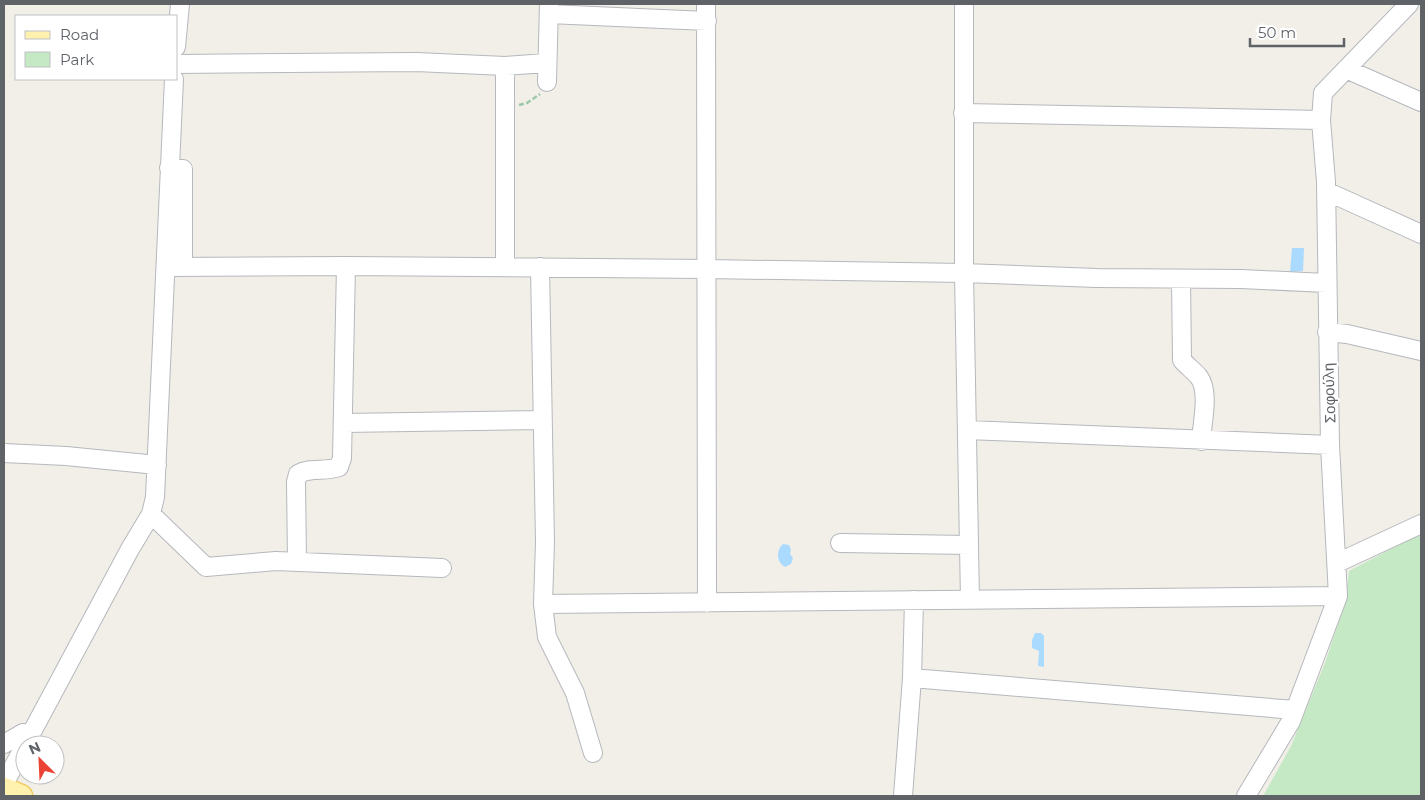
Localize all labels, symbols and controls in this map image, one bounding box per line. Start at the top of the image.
legend [15,15,178,80]
scale bar [1250,15,1344,47]
text: 50 m [1258,23,1296,42]
text: Road [60,25,99,44]
text: Park [60,50,94,69]
street label: Σοφούλη [1318,363,1340,423]
north arrow [15,735,65,785]
text: N [26,738,44,759]

